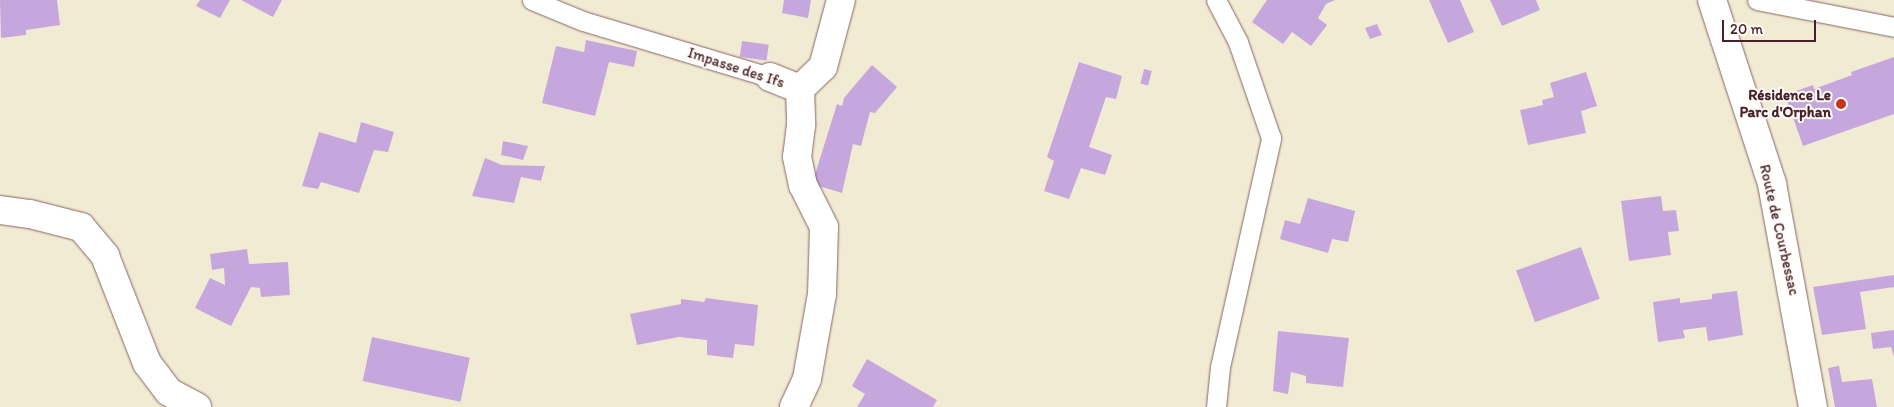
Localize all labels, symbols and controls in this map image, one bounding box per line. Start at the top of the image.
scale bar [1724,10,1818,42]
text: 20 m [1730,20,1763,38]
street label: Impasse des Ifs [685,44,787,92]
place label: Résidence Le Parc d'Orphan [1740,86,1831,121]
marker: Résidence Le Parc d'Orphan [1835,98,1847,110]
street label: Route de Courbessac [1755,163,1803,297]

